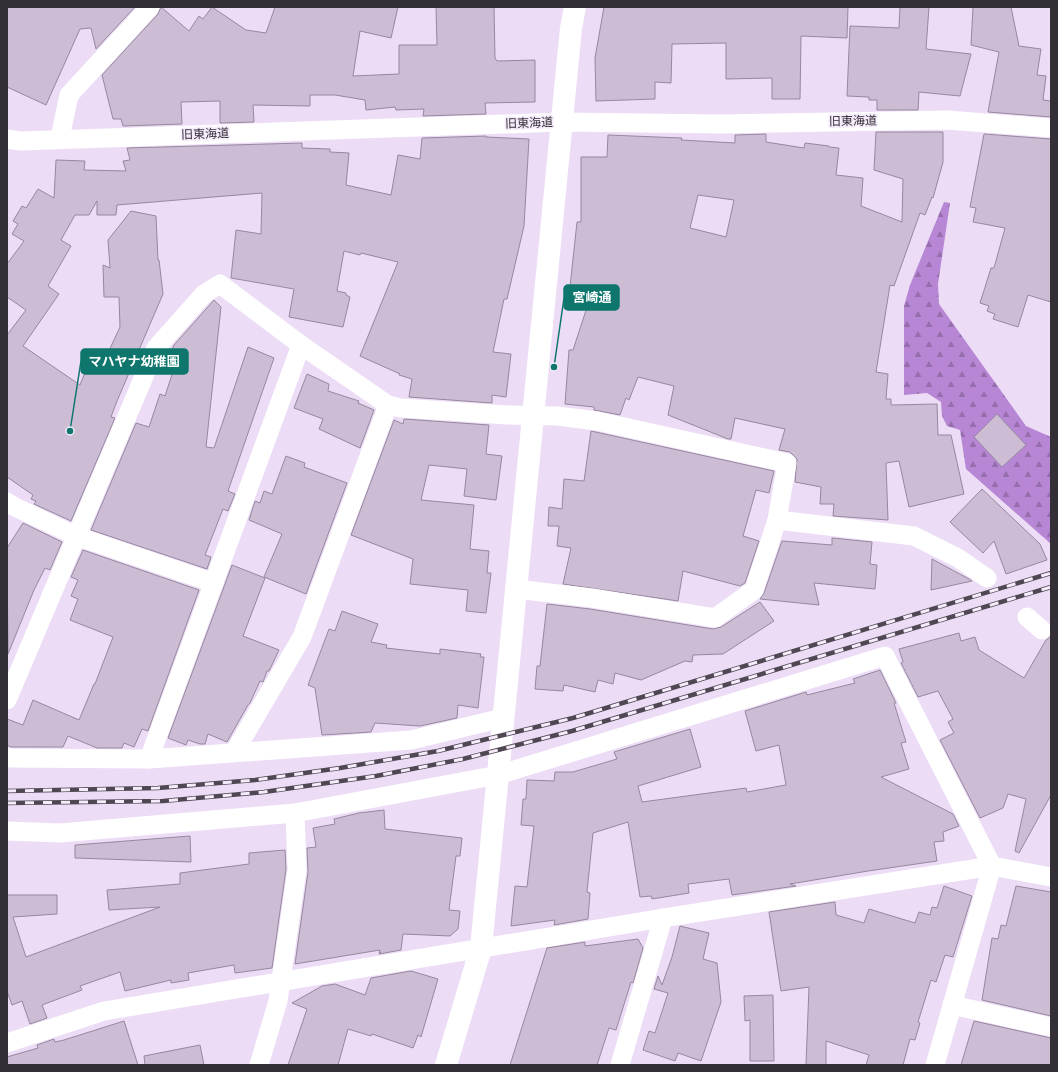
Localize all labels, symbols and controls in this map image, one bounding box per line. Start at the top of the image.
street label: 旧東海道 [829,114,877,128]
street label: 旧東海道 [505,115,553,131]
street label: 旧東海道 [181,126,229,142]
callout: 宮崎通 [564,285,619,310]
text: 宮崎通 [572,290,612,305]
callout: マハヤナ幼稚園 [81,349,188,374]
text: マハヤナ幼稚園 [88,354,180,369]

